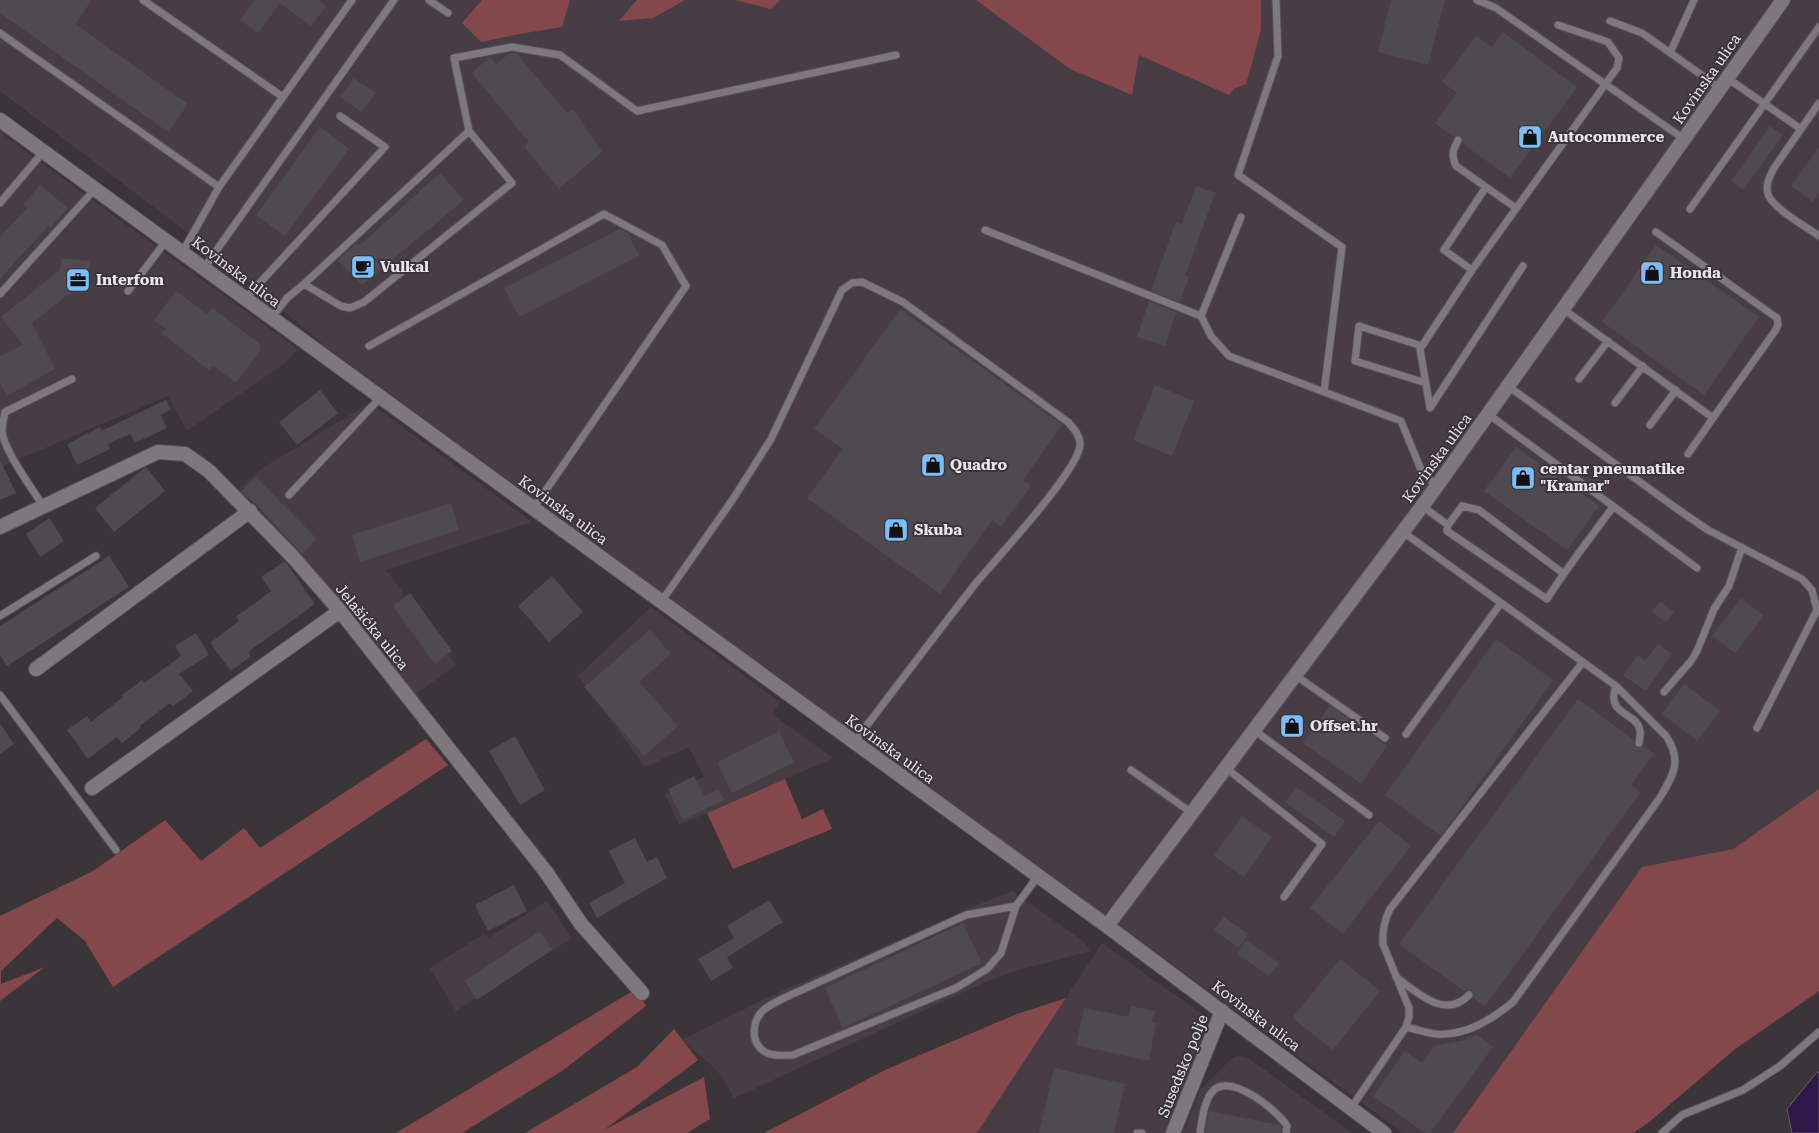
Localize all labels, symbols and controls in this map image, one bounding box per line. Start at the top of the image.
street label: Kovinska ulica [1669,30,1745,128]
shop icon: Autocommerce [1517,124,1543,150]
place label: Autocommerce [1548,128,1664,146]
street label: Kovinska ulica [188,233,284,311]
cafe icon: Vulkal [350,254,376,280]
place label: Vulkal [380,258,429,276]
shop icon: Honda [1639,260,1665,286]
place label: Honda [1670,264,1721,282]
office icon: Interfom [65,267,91,293]
place label: Interfom [96,271,164,289]
street label: Kovinska ulica [1399,410,1475,506]
shop icon: Quadro [920,452,946,478]
place label: Quadro [950,456,1007,474]
place label: centar pneumatike "Kramar" [1540,460,1685,495]
shop icon: centar pneumatike "Kramar" [1510,465,1536,491]
street label: Kovinska ulica [515,472,611,548]
shop icon: Skuba [883,517,909,543]
place label: Skuba [914,521,962,539]
street label: Jelašićka ulica [332,580,412,674]
street label: Kovinska ulica [842,711,938,787]
shop icon: Offset.hr [1279,713,1305,739]
place label: Offset.hr [1310,717,1378,735]
street label: Kovinska ulica [1208,977,1304,1055]
street label: Susedsko polje [1154,1012,1212,1120]

